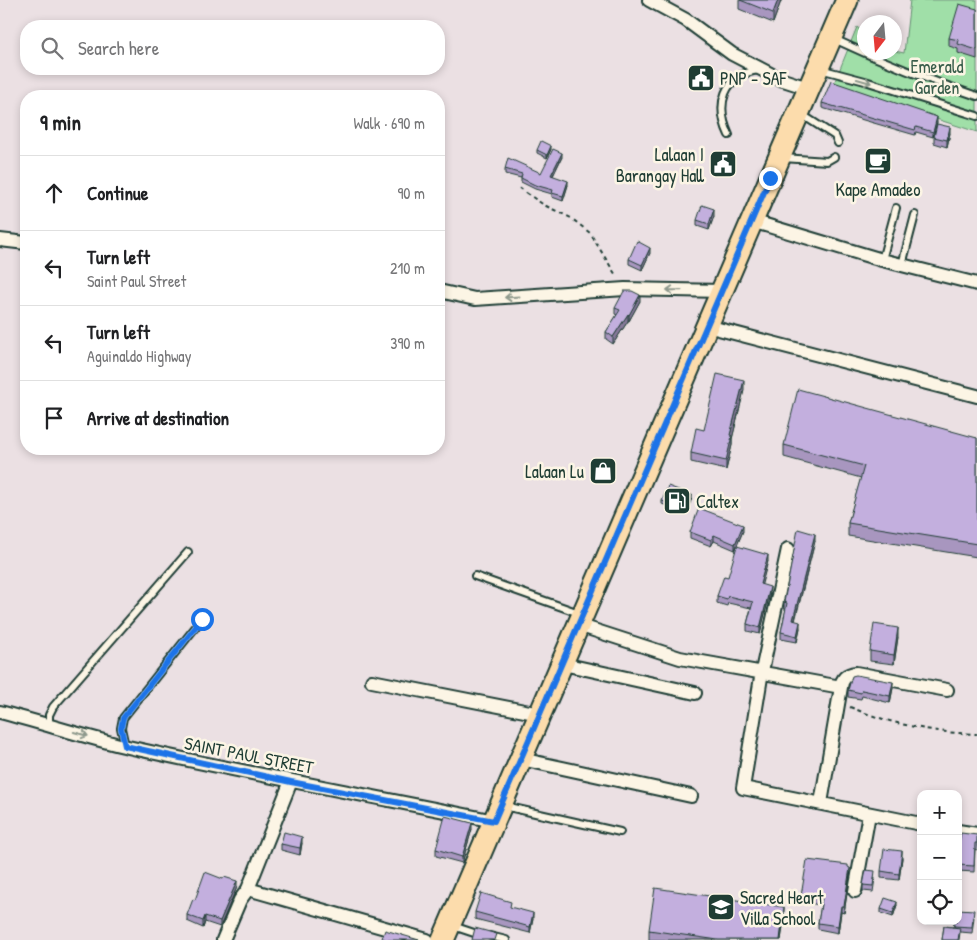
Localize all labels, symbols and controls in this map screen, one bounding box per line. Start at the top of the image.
north arrow [857,15,902,60]
search box [20,20,445,75]
icon: search [38,34,66,62]
text: Search here [78,35,159,61]
park label: Emerald Garden [910,54,964,100]
public building icon: PNP - SAF [686,63,716,93]
place label: PNP - SAF [720,66,787,91]
one-way arrow [855,76,871,86]
text: 9 min [40,108,81,137]
text: Walk · 690 m [353,112,425,134]
place label: Lalaan I Barangay Hall [616,142,704,188]
cafe icon: Kape Amadeo [863,146,893,176]
public building icon: Lalaan I Barangay Hall [708,149,738,179]
route end [759,167,782,190]
place label: Kape Amadeo [836,177,921,202]
icon: ahead [40,179,68,207]
text: Continue [87,180,148,206]
text: 90 m [397,182,425,204]
text: Turn left [87,244,150,270]
icon: left [40,254,68,282]
text: 210 m [390,257,425,279]
text: Saint Paul Street [87,270,186,292]
one-way arrow [667,285,683,295]
one-way arrow [504,292,520,301]
text: Turn left [87,319,150,345]
icon: left [40,329,68,357]
text: 390 m [390,332,425,354]
text: Aguinaldo Highway [87,345,191,367]
icon: arrive [40,404,68,432]
text: Arrive at destination [87,405,229,431]
shop icon: Lalaan Lu [588,456,618,486]
place label: Lalaan Lu [525,459,584,484]
fuel station icon: Caltex [662,486,692,516]
place label: Caltex [696,489,739,514]
route start [191,608,214,631]
one-way arrow [72,729,88,739]
street label: SAINT PAUL STREET [182,730,316,780]
map controls [917,790,962,925]
button: + [917,790,962,835]
button: − [917,835,962,880]
button: locate [917,880,962,925]
place label: Sacred Heart Villa School [740,885,824,931]
school or university icon: Sacred Heart Villa School [706,892,736,922]

